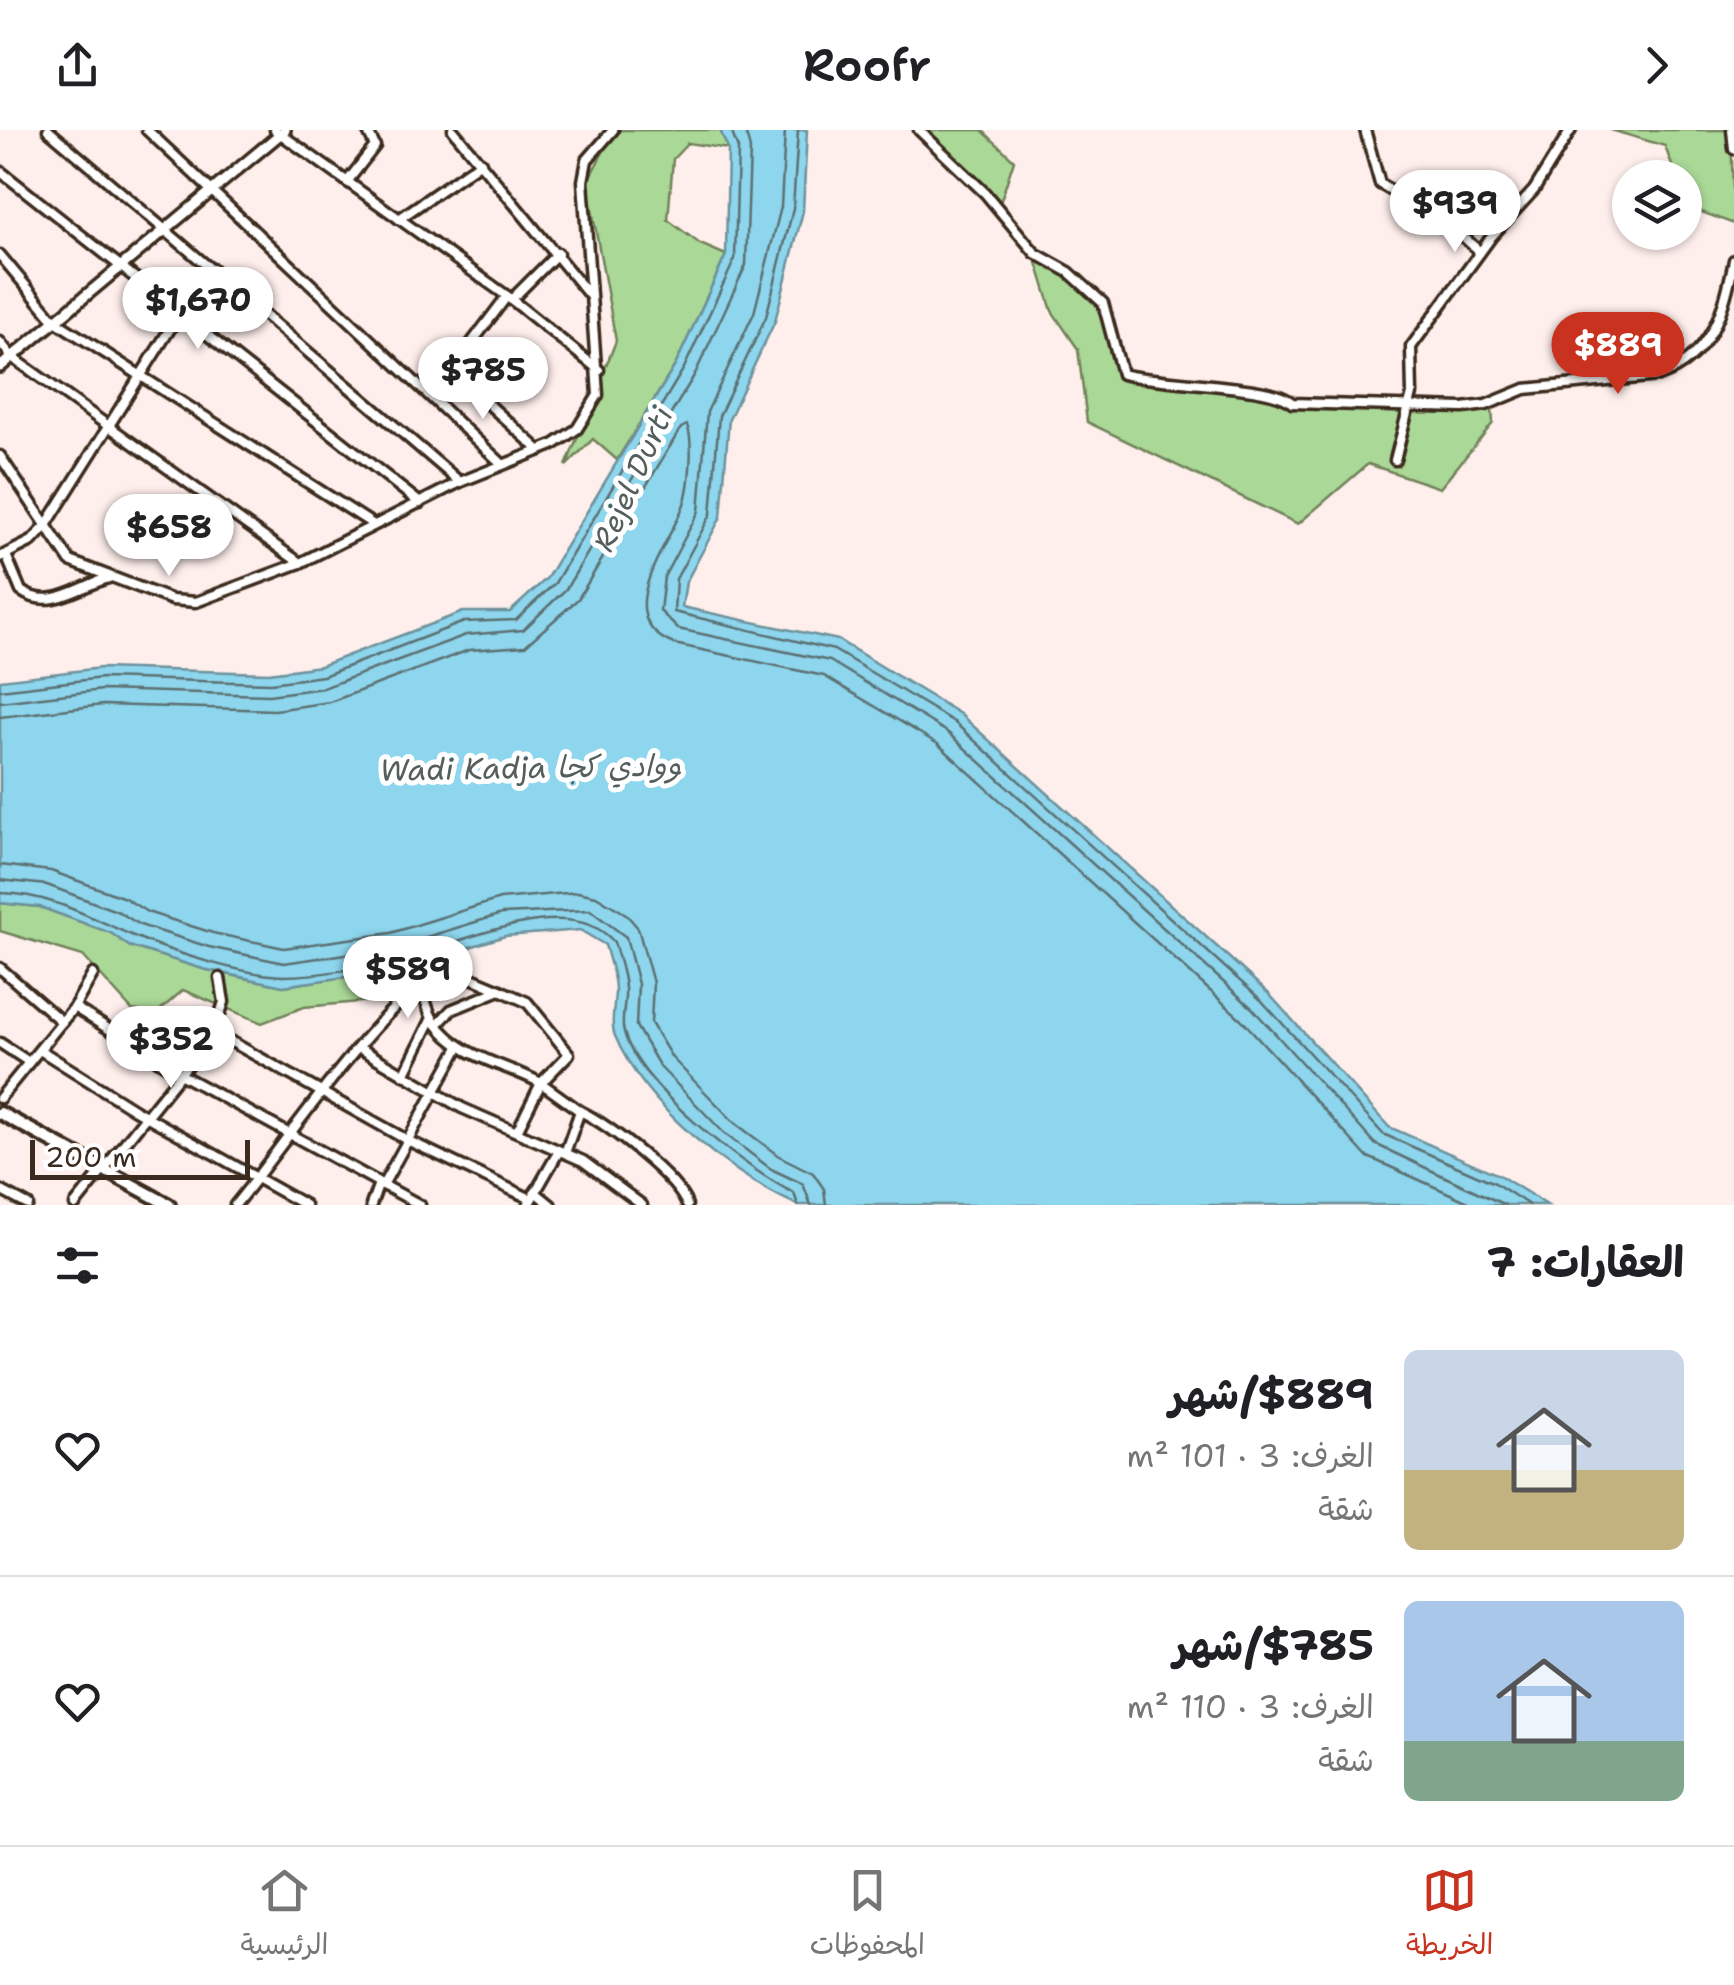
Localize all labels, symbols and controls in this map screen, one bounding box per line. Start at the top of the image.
text: Roofr [803,35,931,95]
icon: share [50,38,105,93]
icon: forward [1629,38,1684,93]
map controls [1612,160,1702,250]
button: layers [1612,160,1702,250]
pin: $939 [1396,170,1514,255]
text: $939 [1412,181,1498,224]
pin: $1,670 [117,267,279,352]
text: $1,670 [144,278,252,321]
pin: $889 [1559,312,1677,397]
text: $889 [1573,323,1663,366]
pin: $785 [424,337,542,422]
text: $785 [440,348,526,391]
water label: Rejel Durti [582,400,683,558]
pin: $658 [110,494,228,579]
text: $658 [126,505,212,548]
water label: Wadi Kadja ووادي كجا [380,744,682,792]
pin: $589 [349,936,467,1021]
text: $589 [365,947,451,990]
pin: $352 [112,1006,230,1091]
text: $352 [128,1017,214,1060]
scale bar [30,1135,250,1180]
text: 200 m [45,1138,136,1176]
text: العقارات: 7 [1486,1234,1684,1290]
icon: filters [50,1238,105,1293]
text: $889/شهر [1169,1366,1374,1422]
icon: home [1484,1390,1604,1510]
icon: heart [50,1423,105,1478]
text: الغرف: 3 · 101 m² [1127,1434,1374,1477]
text: شقة [1318,1487,1374,1530]
text: $785/شهر [1173,1617,1374,1673]
icon: home [1484,1641,1604,1761]
icon: heart [50,1674,105,1729]
text: الغرف: 3 · 110 m² [1127,1685,1374,1728]
text: شقة [1318,1738,1374,1781]
tab: الرئيسية [241,1863,329,1969]
tab: المحفوظات [810,1863,925,1969]
tab: الخريطة [1406,1863,1493,1969]

